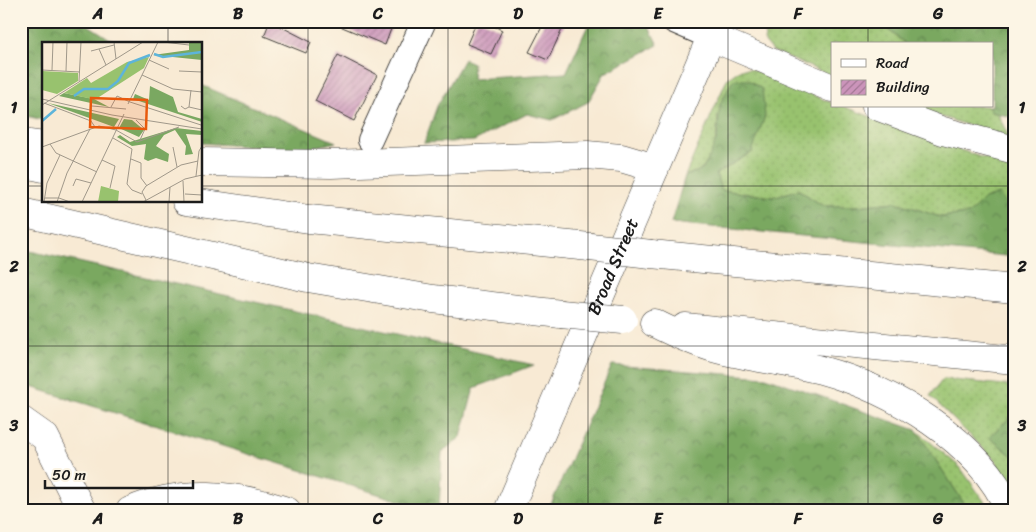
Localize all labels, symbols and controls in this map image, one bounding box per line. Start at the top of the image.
text: A [92,0,103,28]
text: B [233,0,244,28]
text: C [372,0,384,28]
text: D [513,0,523,28]
text: E [654,0,664,28]
text: F [793,0,804,28]
text: G [932,0,944,28]
inset map [42,42,202,202]
legend [831,42,994,108]
text: Road [876,50,909,76]
text: Building [876,74,930,100]
text: 1 [11,93,18,122]
text: 1 [1019,93,1026,122]
street label: Broad Street [578,213,648,320]
text: 2 [8,252,19,281]
text: 2 [1016,252,1027,281]
text: 3 [9,411,19,440]
text: 3 [1017,411,1027,440]
scale bar [45,457,192,489]
text: 50 m [52,462,87,488]
text: A [92,504,103,532]
text: B [233,504,244,532]
text: C [372,504,384,532]
text: D [513,504,523,532]
text: E [654,504,664,532]
text: F [793,504,804,532]
text: G [932,504,944,532]

